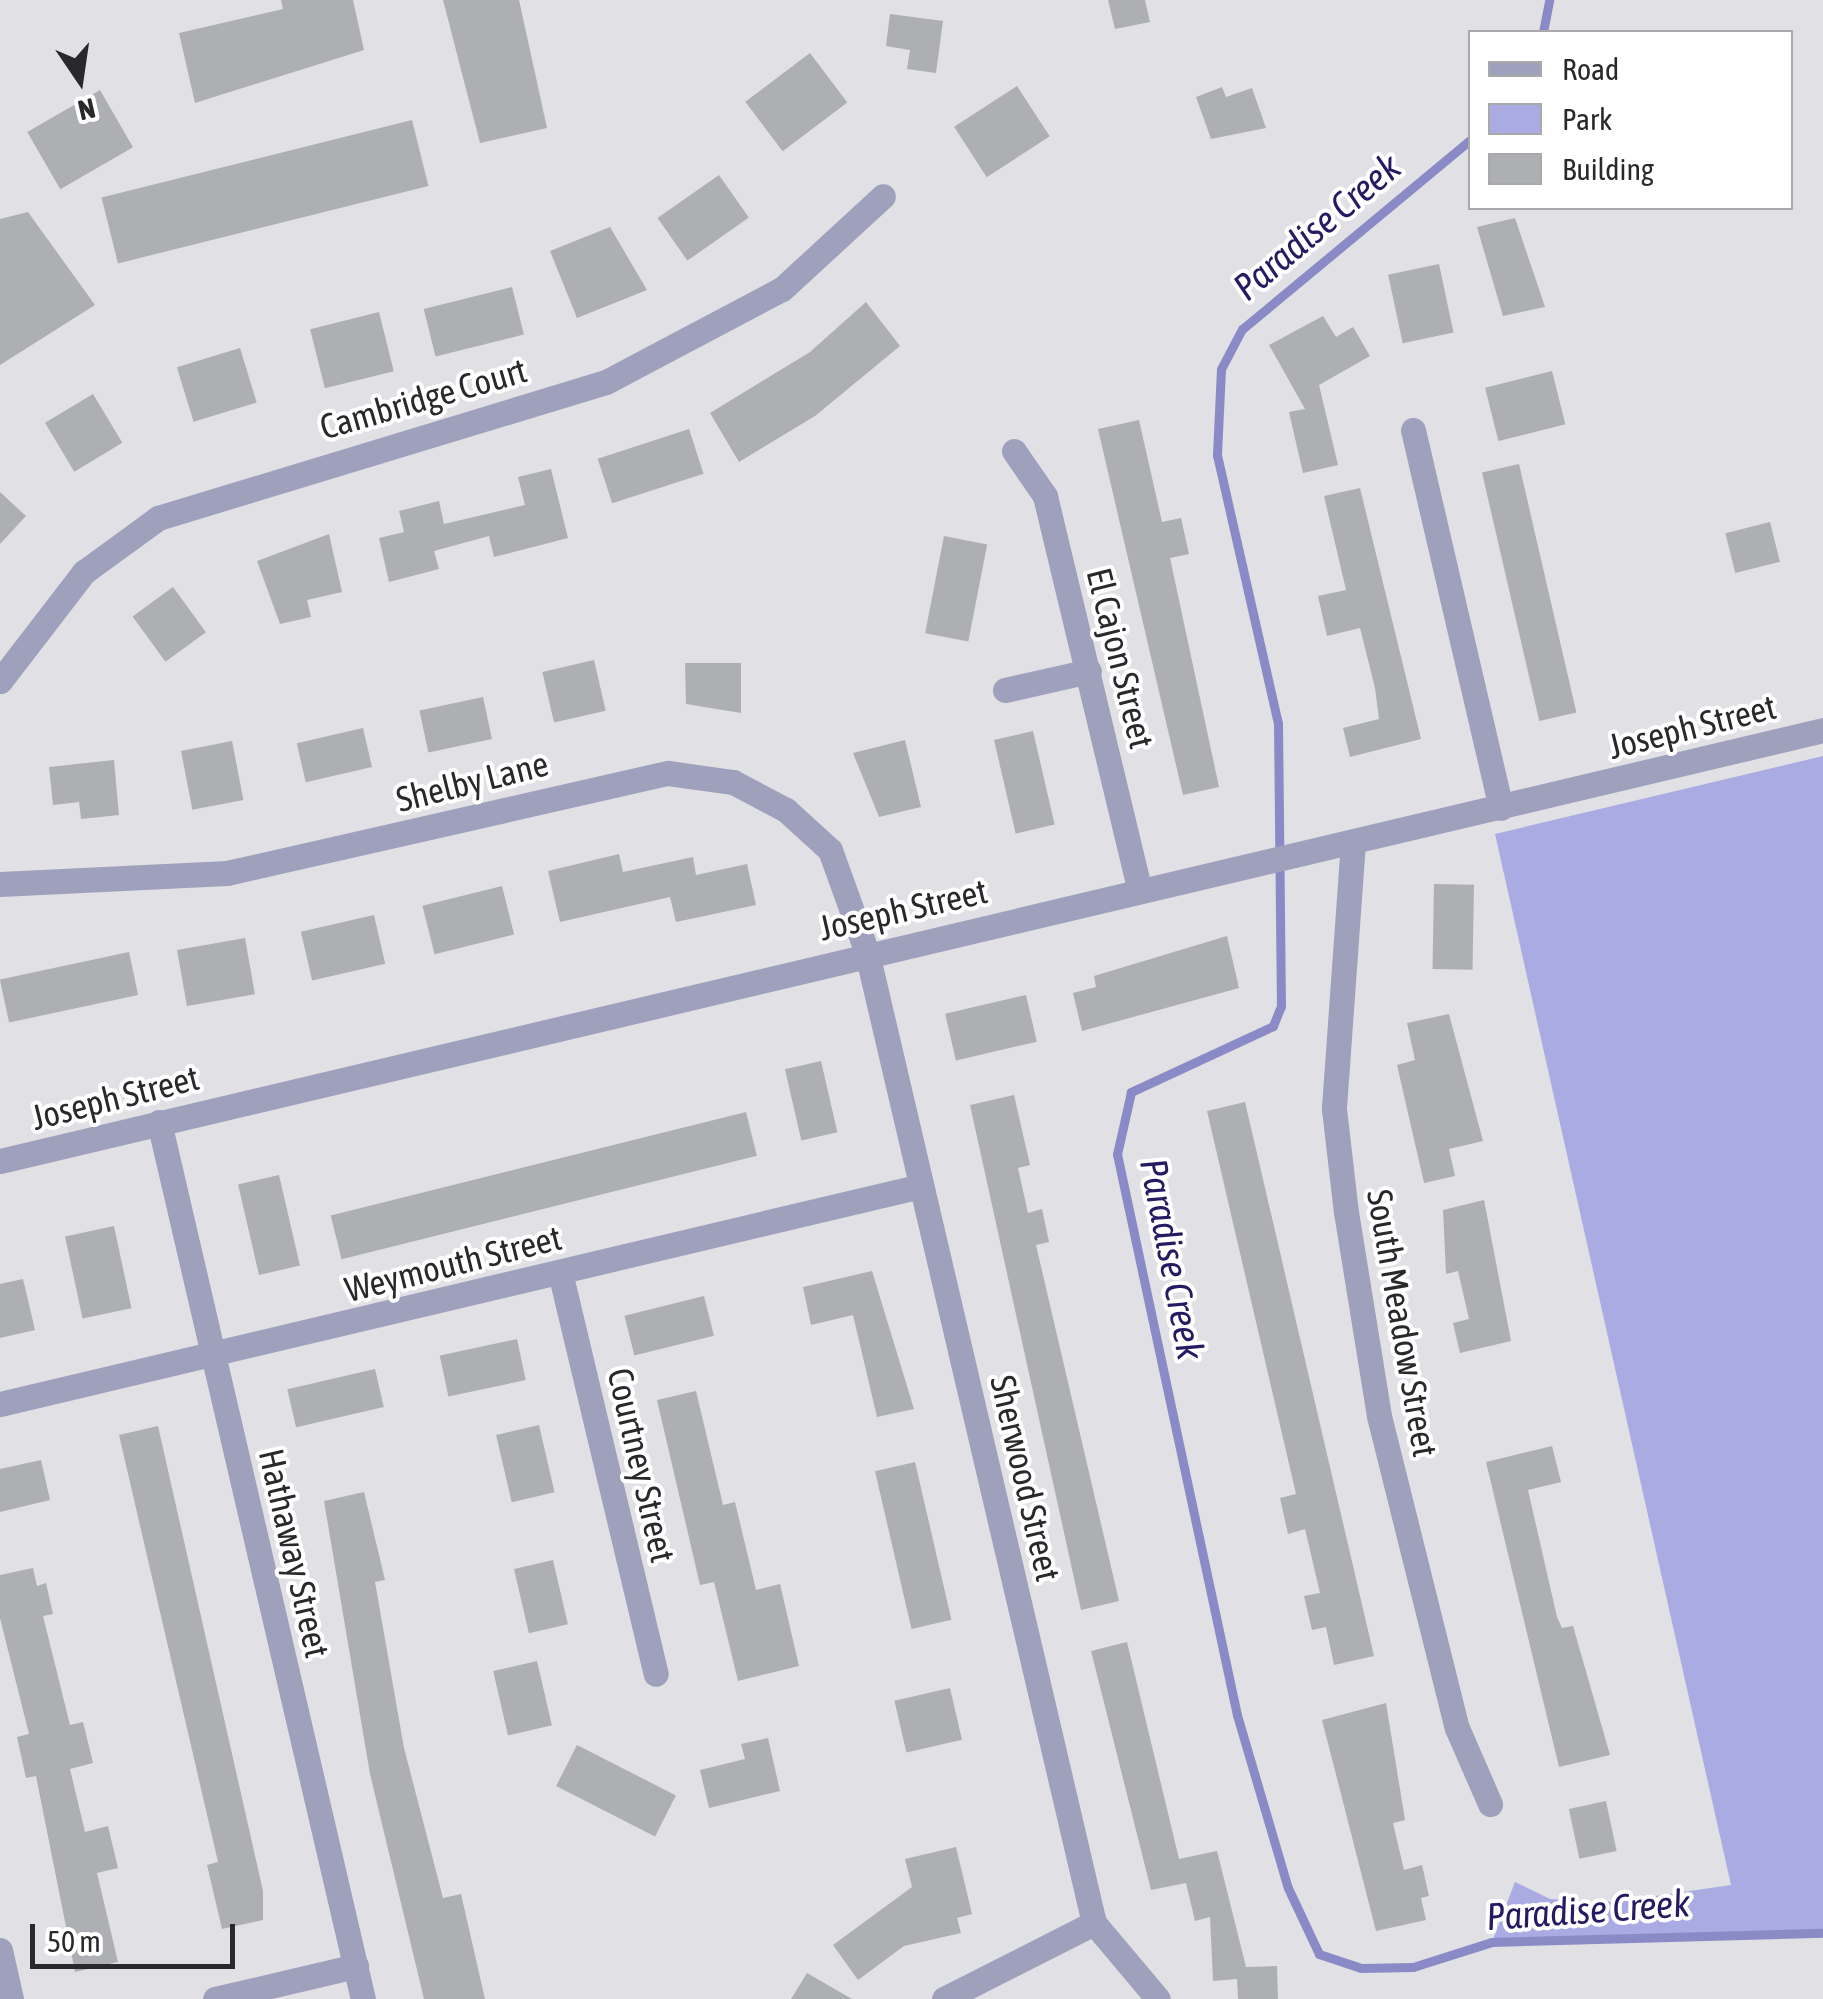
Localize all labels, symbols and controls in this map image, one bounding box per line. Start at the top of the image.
north arrow [30,30,130,130]
legend [1468,30,1793,210]
text: Road [1562,52,1619,86]
text: N [75,92,98,127]
text: Park [1562,102,1612,136]
water label: Paradise Creek [1224,144,1410,310]
text: Building [1562,152,1654,186]
street label: Cambridge Court [315,348,531,448]
street label: El Cajon Street [1078,564,1164,752]
street label: Joseph Street [1604,685,1780,767]
street label: Shelby Lane [392,742,552,820]
street label: Joseph Street [815,869,991,949]
street label: Joseph Street [27,1056,203,1138]
water label: Paradise Creek [1130,1155,1214,1363]
street label: South Meadow Street [1359,1186,1447,1460]
street label: Weymouth Street [340,1216,566,1310]
street label: Courtney Street [599,1364,685,1566]
street label: Sherwood Street [982,1371,1070,1585]
street label: Hathaway Street [251,1445,339,1661]
water label: Paradise Creek [1485,1880,1691,1940]
scale bar [35,1904,240,1966]
text: 50 m [47,1924,101,1958]

